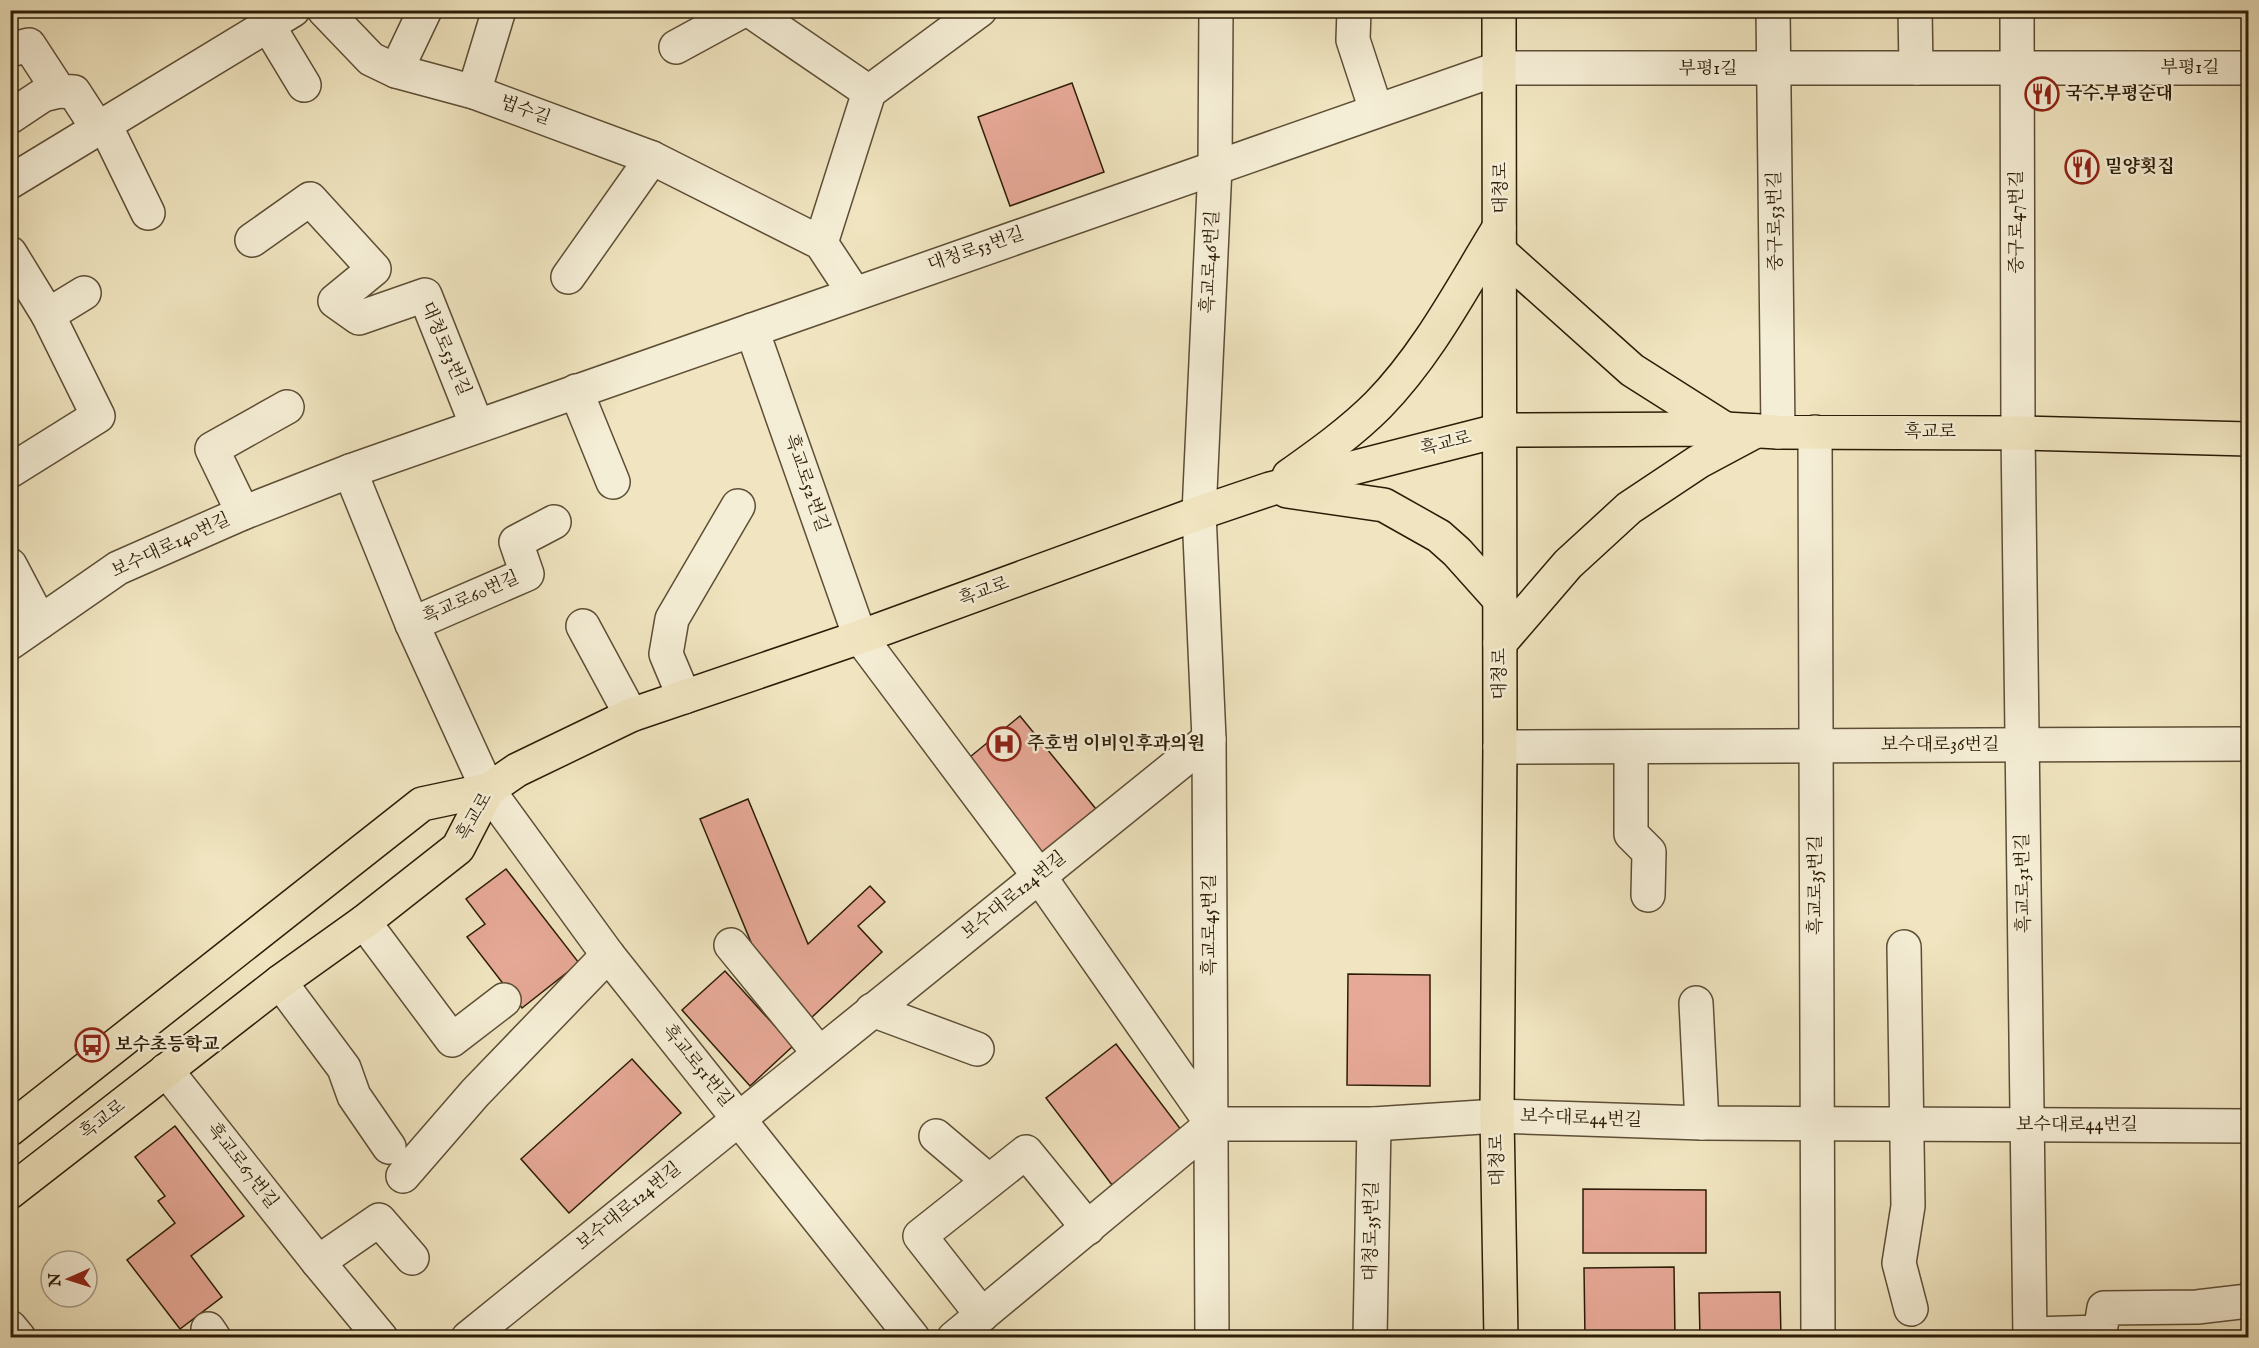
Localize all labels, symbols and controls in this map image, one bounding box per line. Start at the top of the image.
street label: 부평1길 [2161,57,2219,80]
street label: 부평1길 [1679,58,1737,81]
restaurant icon: 국수.부평순대 [2024,76,2060,112]
place label: 국수.부평순대 [2065,83,2173,106]
street label: 법수길 [497,91,553,131]
restaurant icon: 밀양횟집 [2064,149,2100,185]
place label: 밀양횟집 [2105,156,2175,179]
street label: 대청로 [1490,162,1513,214]
street label: 중구로47번길 [2006,170,2029,274]
street label: 중구로53번길 [1764,171,1788,271]
street label: 흑교로46번길 [1197,210,1225,314]
street label: 대청로53번길 [925,223,1027,277]
street label: 대청로53번길 [415,298,475,400]
street label: 흑교로 [1904,421,1956,444]
street label: 흑교로 [1418,427,1474,461]
street label: 흑교로52번길 [779,431,833,535]
street label: 보수대로140번길 [108,508,234,584]
street label: 흑교로60번길 [419,566,523,630]
street label: 흑교로 [956,572,1012,612]
street label: 대청로 [1489,648,1512,700]
hospital icon: 주호범 이비인후과의원 [986,726,1022,762]
place label: 주호범 이비인후과의원 [1027,733,1205,756]
street label: 보수대로36번길 [1881,734,1999,757]
street label: 흑교로 [452,789,498,845]
street label: 흑교로31번길 [2012,833,2036,933]
street label: 흑교로35번길 [1805,835,1828,935]
street label: 보수대로124번길 [957,847,1071,945]
street label: 흑교로45번길 [1199,874,1222,976]
street label: 흑교로51번길 [657,1020,737,1112]
bus stop icon: 보수초등학교 [74,1027,110,1063]
place label: 보수초등학교 [115,1034,220,1057]
street label: 흑교로 [75,1095,131,1145]
street label: 보수대로44번길 [1520,1105,1642,1133]
street label: 보수대로44번길 [2016,1114,2138,1137]
street label: 흑교로67번길 [201,1118,283,1214]
street label: 대청로 [1486,1134,1510,1186]
street label: 보수대로124번길 [572,1158,686,1256]
street label: 대청로35번길 [1360,1181,1384,1281]
north arrow [39,1249,99,1309]
text: N [46,1272,66,1288]

